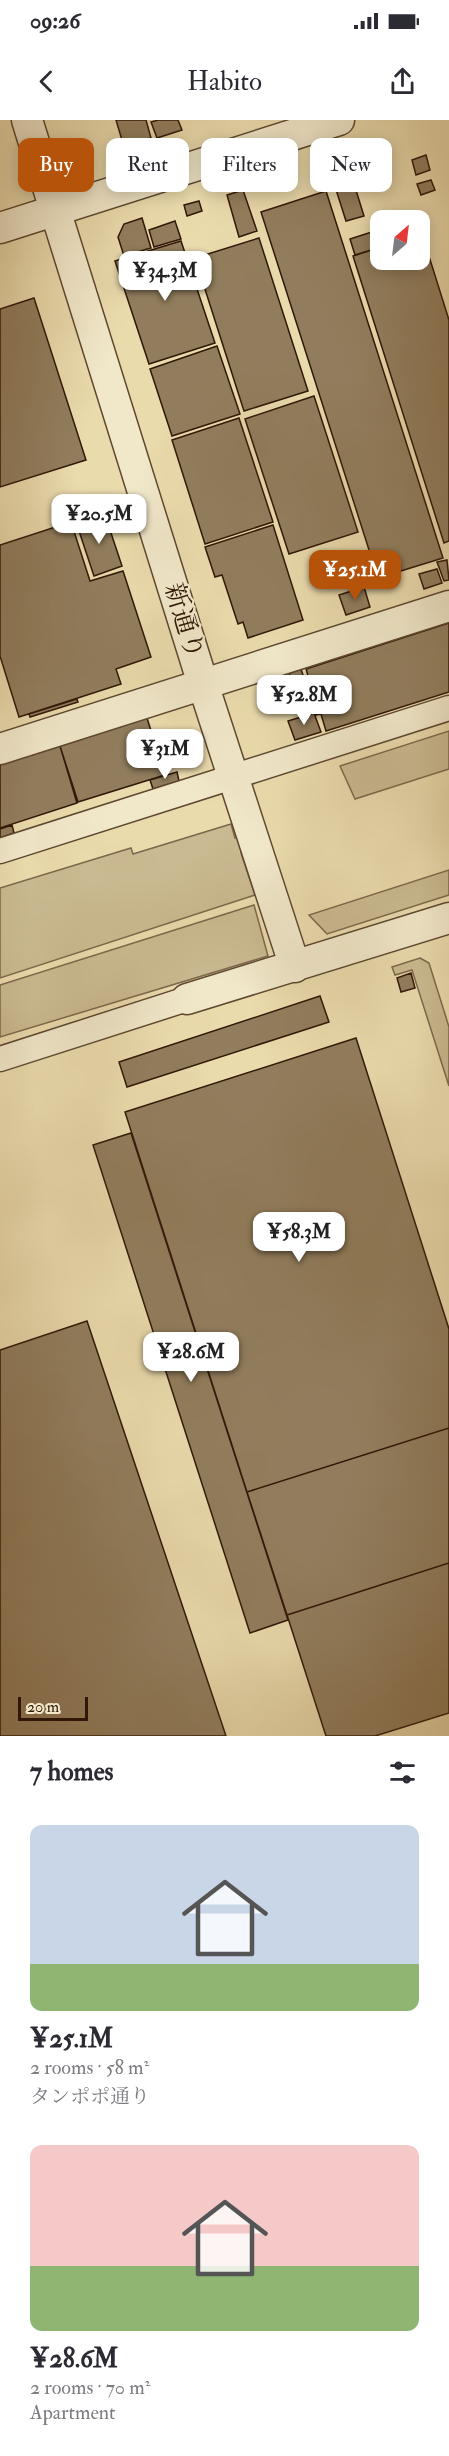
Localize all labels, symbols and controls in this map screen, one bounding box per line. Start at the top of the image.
text: 09:26 [30,7,80,35]
icon: back [30,65,63,98]
text: Habito [187,65,262,98]
icon: share [386,65,419,98]
chip: Buy [18,138,94,192]
chip: Rent [106,138,189,192]
chip: Filters [201,138,298,192]
chip: New [310,138,392,192]
north arrow [370,210,430,270]
map controls [370,210,430,270]
pin: ¥34.3M [116,251,214,302]
text: ¥34.3M [133,258,197,283]
pin: ¥20.5M [50,494,148,545]
text: ¥20.5M [65,501,133,526]
pin: ¥25.1M [306,550,404,601]
text: ¥25.1M [323,557,387,582]
street label: 新通り [157,579,211,663]
pin: ¥52.8M [255,675,353,726]
text: ¥52.8M [271,682,337,707]
pin: ¥31M [129,729,201,780]
text: ¥31M [140,736,190,761]
pin: ¥58.3M [250,1212,348,1263]
text: ¥58.3M [267,1219,331,1244]
pin: ¥28.6M [142,1332,240,1383]
text: ¥28.6M [157,1339,225,1364]
scale bar [18,1694,88,1722]
text: 20 m [27,1697,59,1717]
text: 7 homes [30,1756,113,1788]
icon: filters [386,1756,419,1789]
icon: home [171,1864,279,1972]
text: ¥25.1M [30,2023,113,2055]
text: 2 rooms · 58 m² [30,2055,149,2080]
text: タンポポ通り [30,2084,150,2109]
icon: home [171,2184,279,2292]
text: ¥28.6M [30,2343,118,2375]
text: 2 rooms · 70 m² [30,2375,150,2400]
text: Apartment [30,2400,115,2425]

